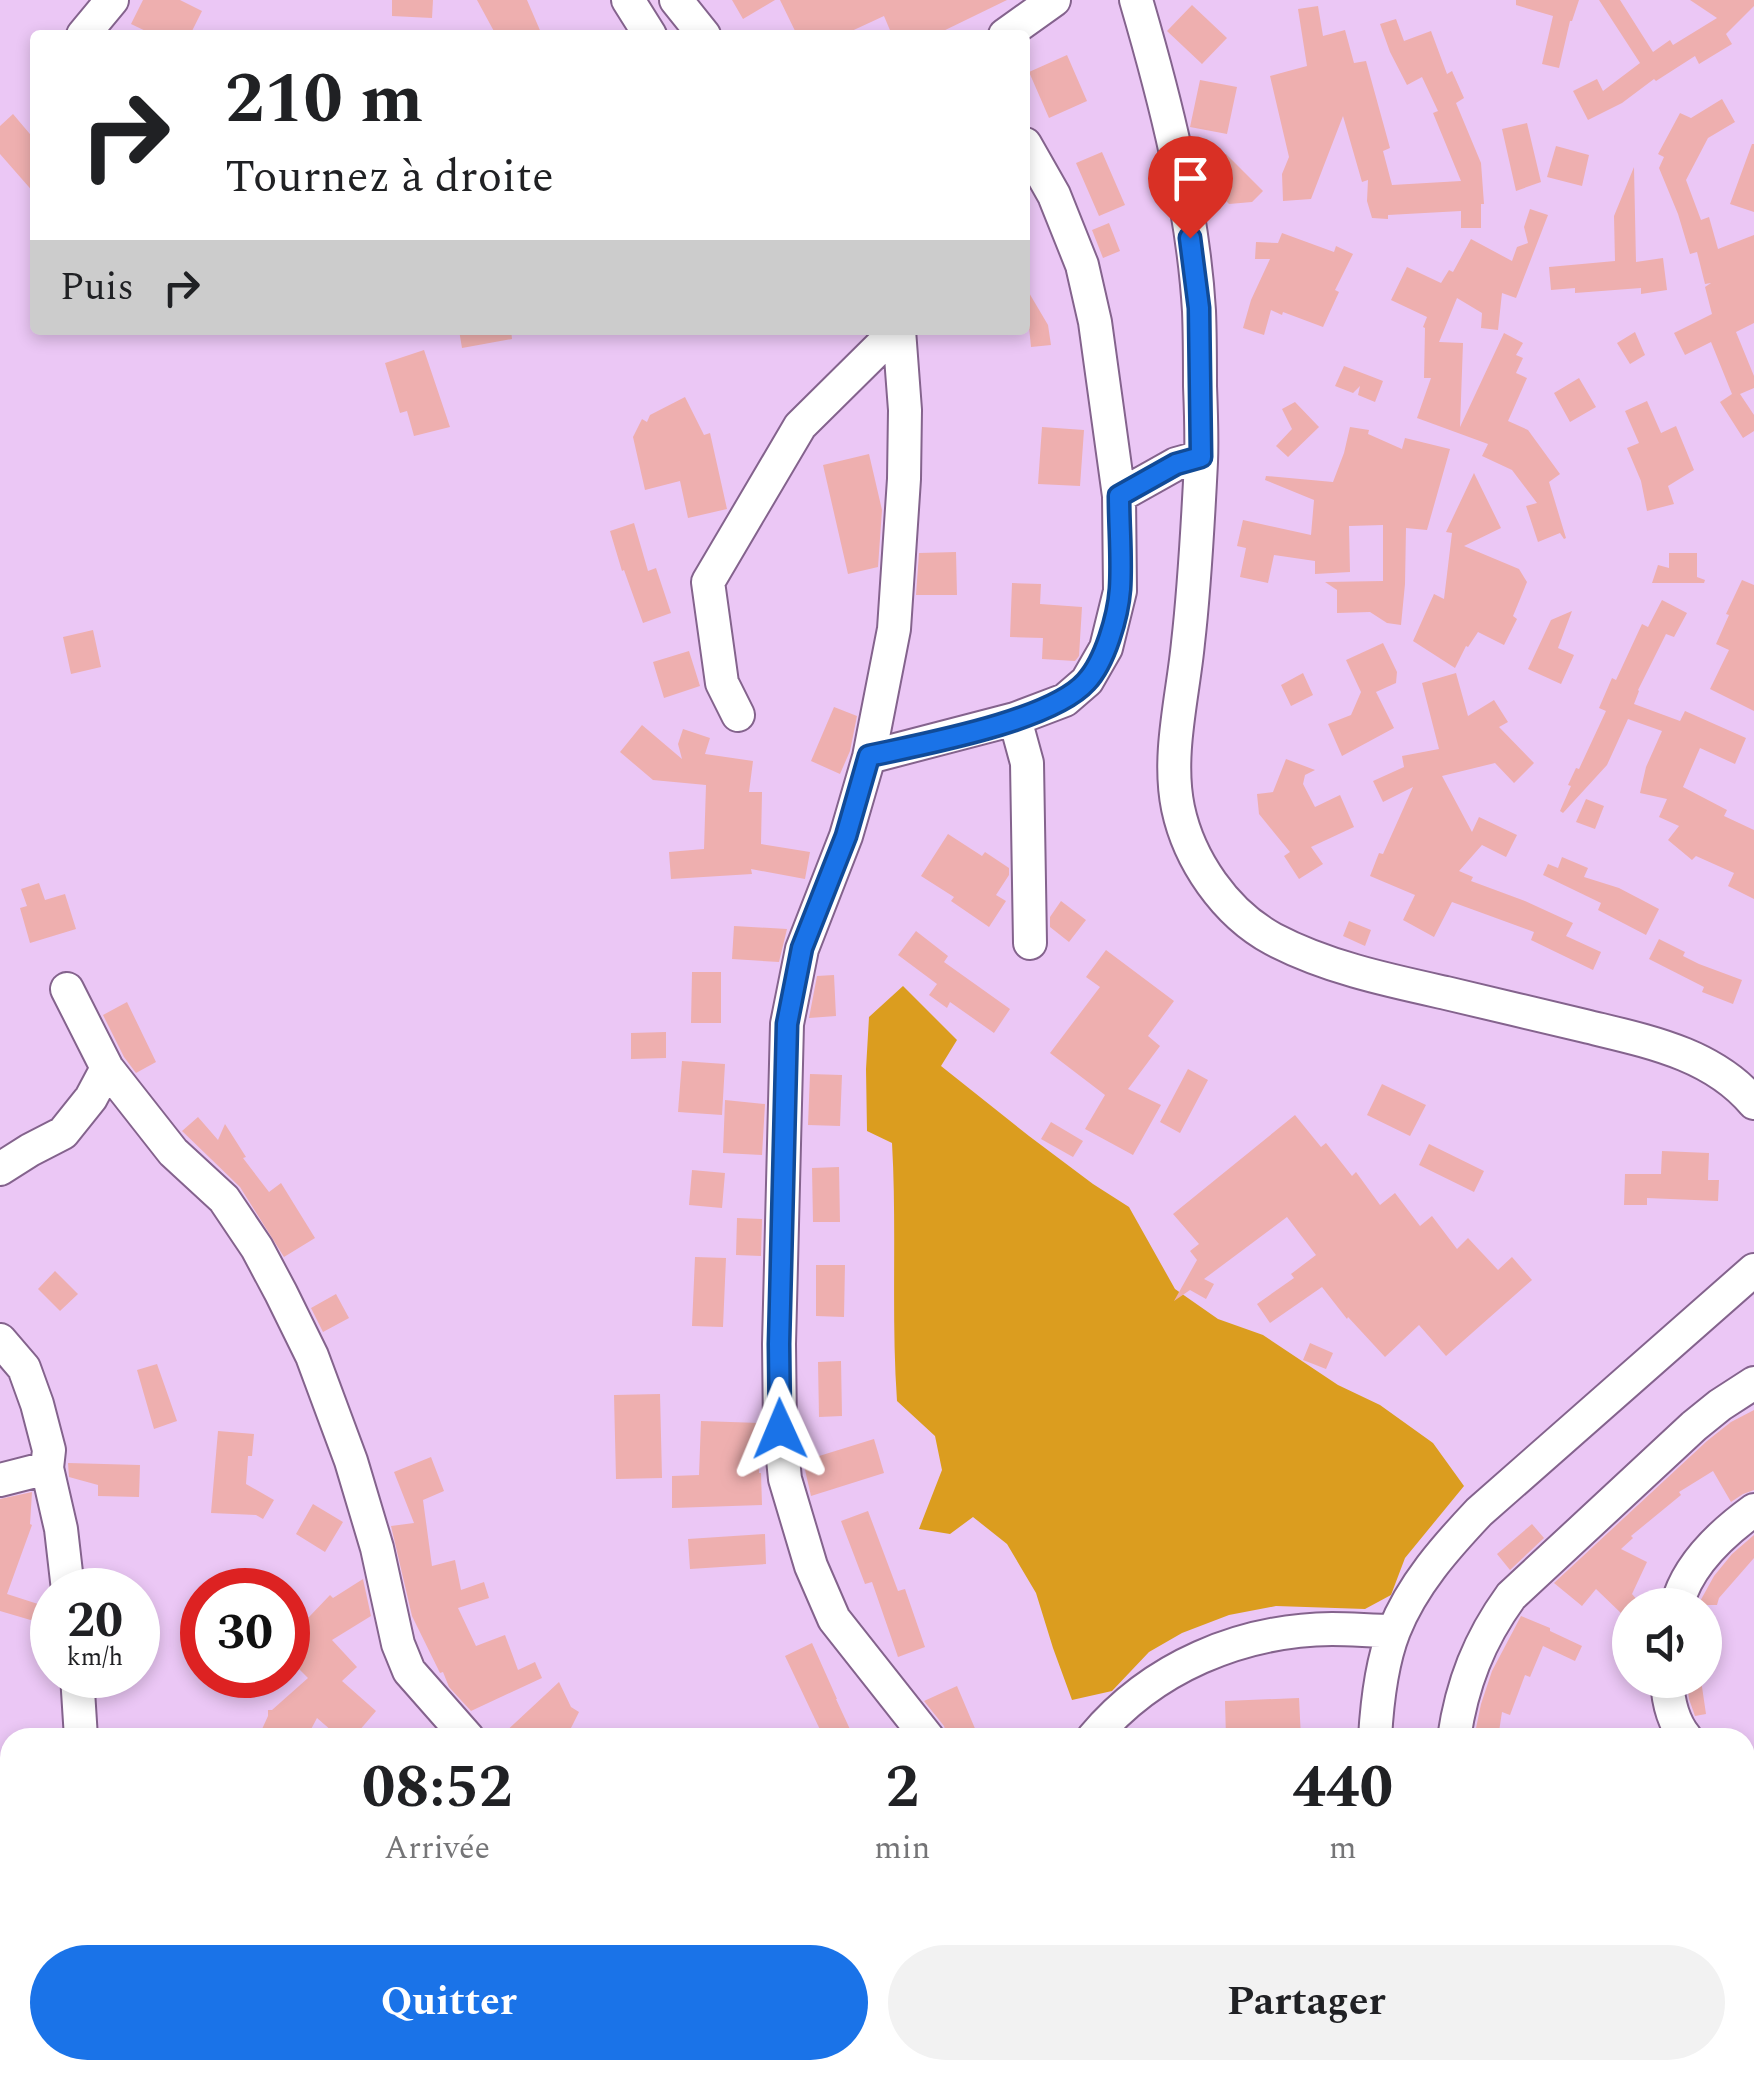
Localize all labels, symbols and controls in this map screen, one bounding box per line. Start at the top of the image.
text: 210 m [225,47,423,153]
icon: right [60,70,190,200]
pin [1148,136,1233,239]
text: Tournez à droite [225,143,554,212]
icon: arrive [1163,151,1218,206]
text: Puis [60,259,134,317]
icon: right [154,260,209,315]
position arrow [728,1377,832,1481]
speed limit sign: 30 [180,1568,310,1698]
text: 20 [67,1583,123,1659]
map controls [1612,1588,1722,1698]
button: sound [1612,1588,1722,1698]
text: km/h [67,1639,123,1677]
text: 08:52 [362,1742,513,1834]
text: 2 [886,1742,919,1834]
text: 440 [1292,1742,1393,1834]
text: Arrivée [384,1824,490,1873]
text: min [874,1824,930,1873]
text: m [1329,1824,1356,1873]
button: Quitter [30,1945,868,2060]
button: Partager [888,1945,1725,2060]

